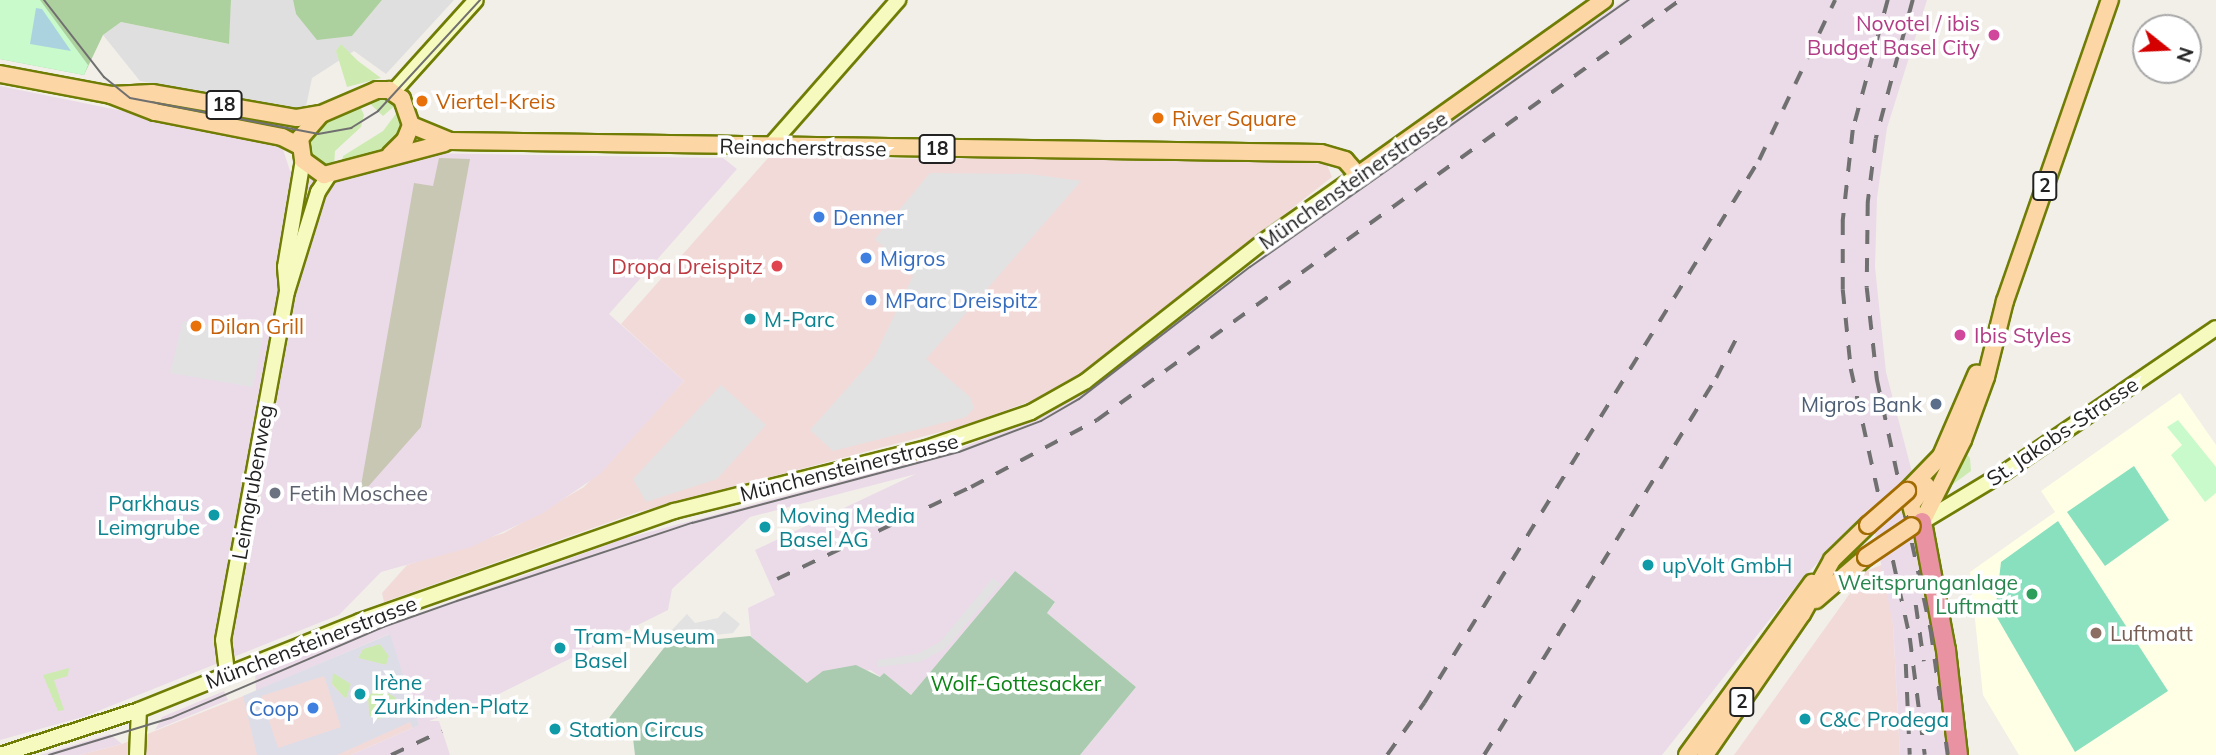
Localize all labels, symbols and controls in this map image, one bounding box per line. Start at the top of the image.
place label: Novotel / ibis Budget Basel City [1807,10,1980,60]
north arrow [2132,14,2202,84]
marker: Novotel / ibis Budget Basel City [1986,27,2002,43]
text: N [2171,44,2199,65]
place label: Viertel-Kreis [436,88,556,114]
road number: 18 [205,90,243,120]
marker: Viertel-Kreis [414,93,430,109]
place label: River Square [1172,105,1296,131]
street label: Münchensteinerstrasse [1254,105,1452,255]
marker: River Square [1150,110,1166,126]
street label: Reinacherstrasse [719,133,887,161]
road number: 18 [918,134,956,164]
road number: 2 [2031,170,2059,202]
place label: Denner [833,204,904,230]
marker: Denner [811,209,827,225]
place label: Migros [880,245,946,271]
marker: Migros [858,250,874,266]
place label: Dropa Dreispitz [611,253,763,279]
marker: Dropa Dreispitz [769,258,785,274]
place label: MParc Dreispitz [885,287,1038,313]
marker: MParc Dreispitz [863,292,879,308]
place label: M-Parc [764,306,835,332]
marker: M-Parc [742,311,758,327]
place label: Dilan Grill [210,313,304,339]
marker: Dilan Grill [188,318,204,334]
place label: Ibis Styles [1974,322,2071,348]
marker: Ibis Styles [1952,327,1968,343]
street label: St. Jakobs-Strasse [1981,371,2143,491]
place label: Migros Bank [1801,391,1922,417]
marker: Migros Bank [1928,396,1944,412]
street label: Leimgrubenweg [226,402,278,562]
street label: Münchensteinerstrasse [737,428,961,506]
place label: Fetih Moschee [289,480,428,506]
marker: Fetih Moschee [267,485,283,501]
place label: Parkhaus Leimgrube [97,490,200,540]
place label: Moving Media Basel AG [779,502,915,552]
marker: Parkhaus Leimgrube [206,507,222,523]
marker: Moving Media Basel AG [757,519,773,535]
place label: upVolt GmbH [1662,552,1792,578]
marker: upVolt GmbH [1640,557,1656,573]
place label: Weitsprunganlage Luftmatt [1838,569,2018,619]
marker: Weitsprunganlage Luftmatt [2024,586,2040,602]
street label: Münchensteinerstrasse [202,590,420,694]
place label: Luftmatt [2110,620,2193,646]
place label: Tram-Museum Basel [574,623,715,673]
marker: Luftmatt [2088,625,2104,641]
marker: Tram-Museum Basel [552,640,568,656]
place label: Irène Zurkinden-Platz [374,669,529,719]
park label: Wolf-Gottesacker [931,670,1101,696]
marker: Irène Zurkinden-Platz [352,686,368,702]
road number: 2 [1728,687,1756,718]
place label: Coop [249,695,299,721]
marker: Coop [305,700,321,716]
place label: C&C Prodega [1819,706,1949,732]
marker: C&C Prodega [1797,711,1813,727]
place label: Station Circus [569,716,704,742]
marker: Station Circus [547,721,563,737]

